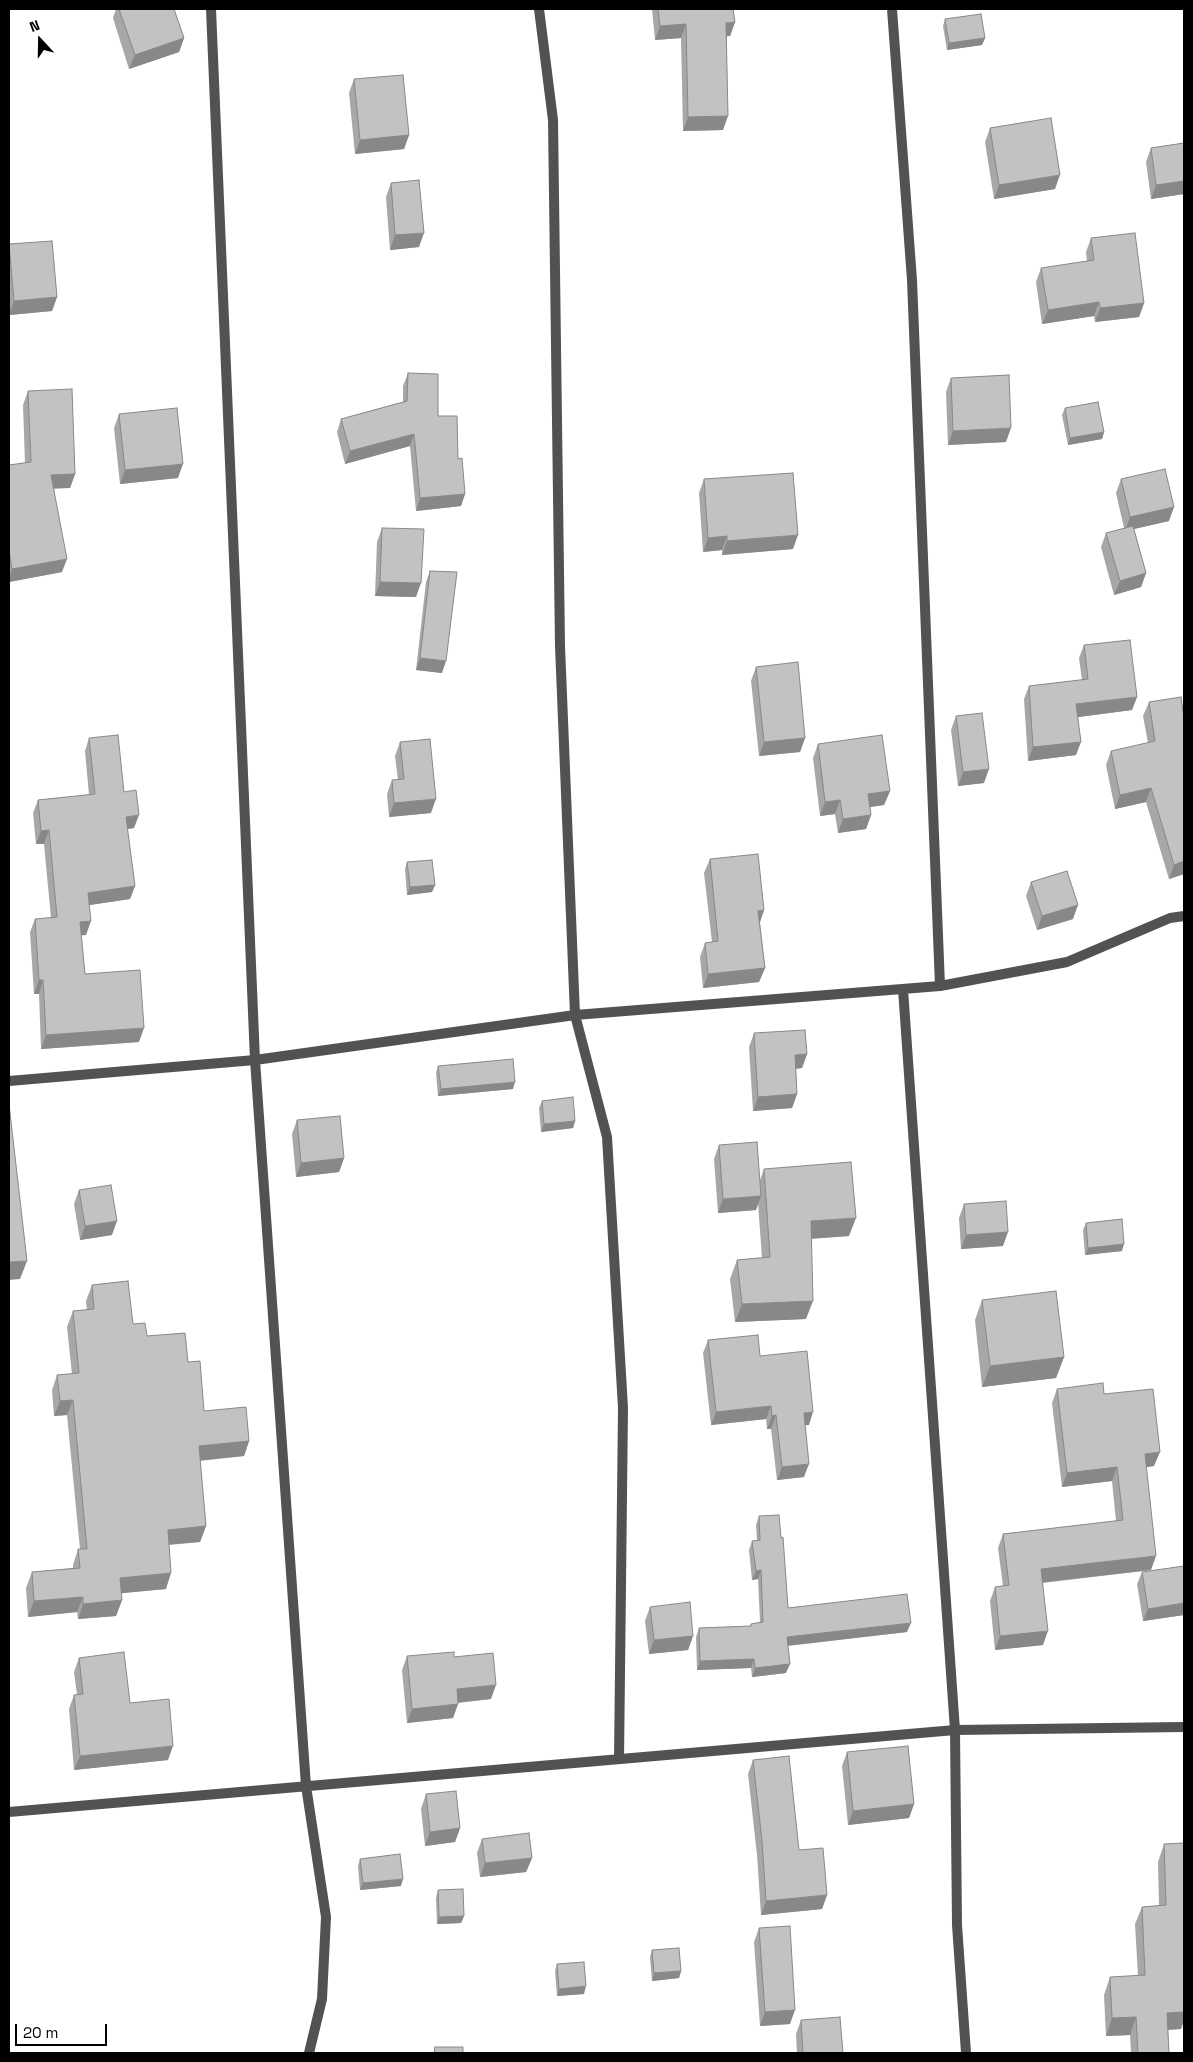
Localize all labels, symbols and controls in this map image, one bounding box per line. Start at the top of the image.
north arrow [15,15,65,65]
text: N [27,16,42,36]
scale bar [18,2014,110,2046]
text: 20 m [23,2023,58,2042]

